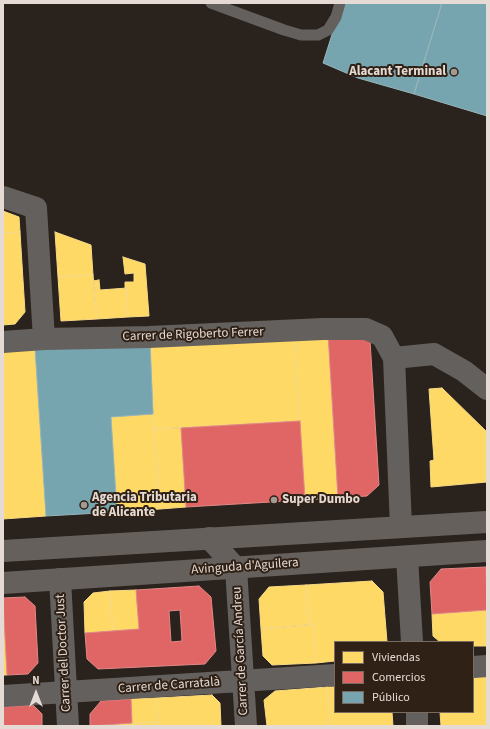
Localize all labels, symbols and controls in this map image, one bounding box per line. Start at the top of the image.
place label: Alacant Terminal [349,64,446,80]
marker: Alacant Terminal [449,67,459,77]
street label: Carrer de Rigoberto Ferrer [122,325,264,345]
place label: Agencia Tributaria de Alicante [92,490,197,521]
place label: Super Dumbo [282,492,360,508]
marker: Super Dumbo [269,495,279,505]
marker: Agencia Tributaria de Alicante [79,500,89,510]
street label: Avinguda d'Aguilera [191,555,299,579]
street label: Carrer de García Andreu [230,586,252,716]
street label: Carrer del Doctor Just [53,594,75,712]
legend [334,641,474,713]
text: Viviendas [372,649,420,666]
text: Comercios [372,669,425,686]
north arrow [16,673,56,713]
text: N [32,673,40,688]
street label: Carrer de Carratalà [117,675,221,697]
text: Público [372,689,410,706]

